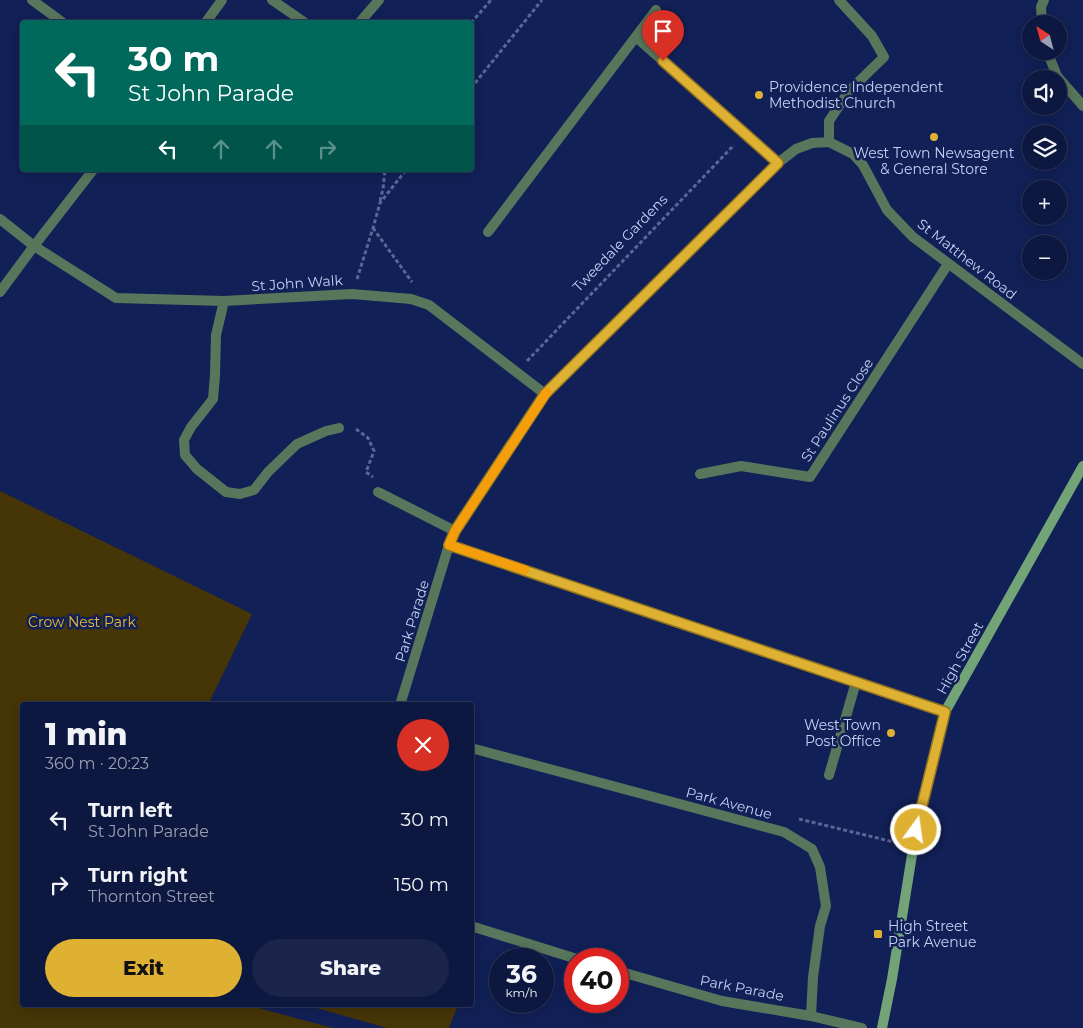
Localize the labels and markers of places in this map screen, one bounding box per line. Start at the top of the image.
pin [642,10,684,61]
place label: Providence Independent Methodist Church [769,78,944,112]
marker: Providence Independent Methodist Church [753,89,765,101]
marker: West Town Newsagent & General Store [928,131,940,143]
place label: West Town Newsagent & General Store [854,144,1015,178]
place label: West Town Post Office [804,716,881,750]
marker: West Town Post Office [885,727,897,739]
place label: High Street Park Avenue [888,917,976,951]
marker: High Street Park Avenue [872,928,884,940]

